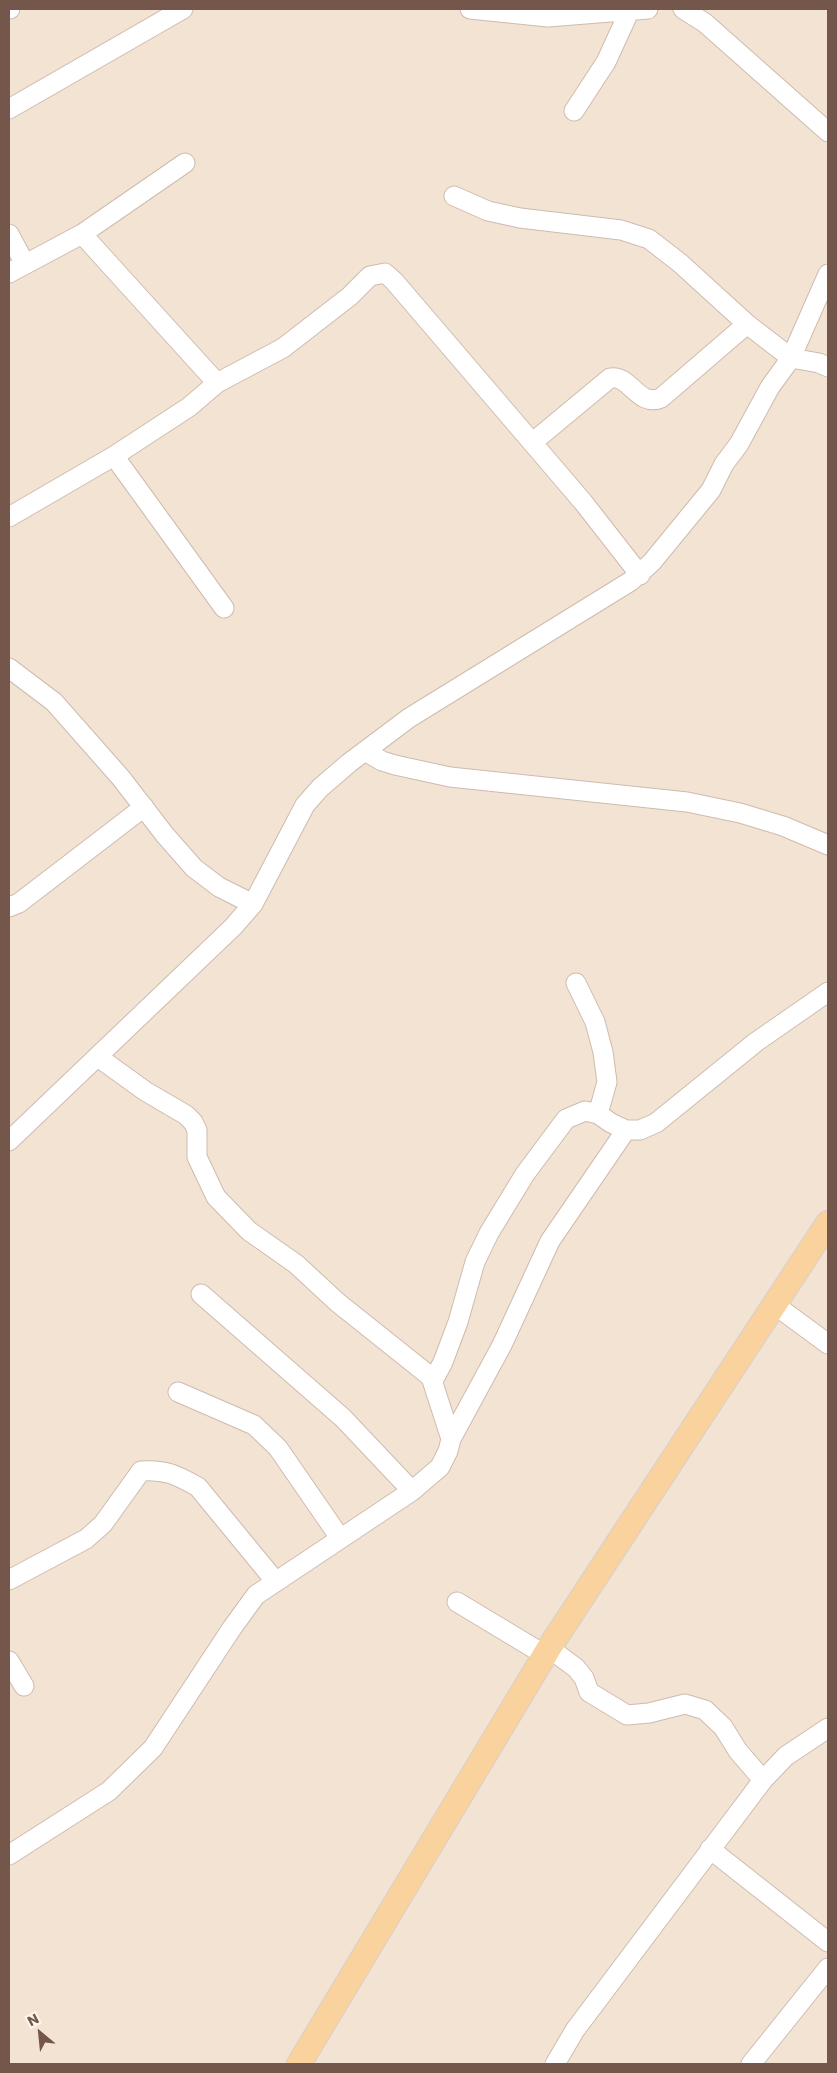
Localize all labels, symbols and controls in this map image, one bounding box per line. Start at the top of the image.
north arrow [15,2008,65,2058]
text: N [24,2008,42,2031]

